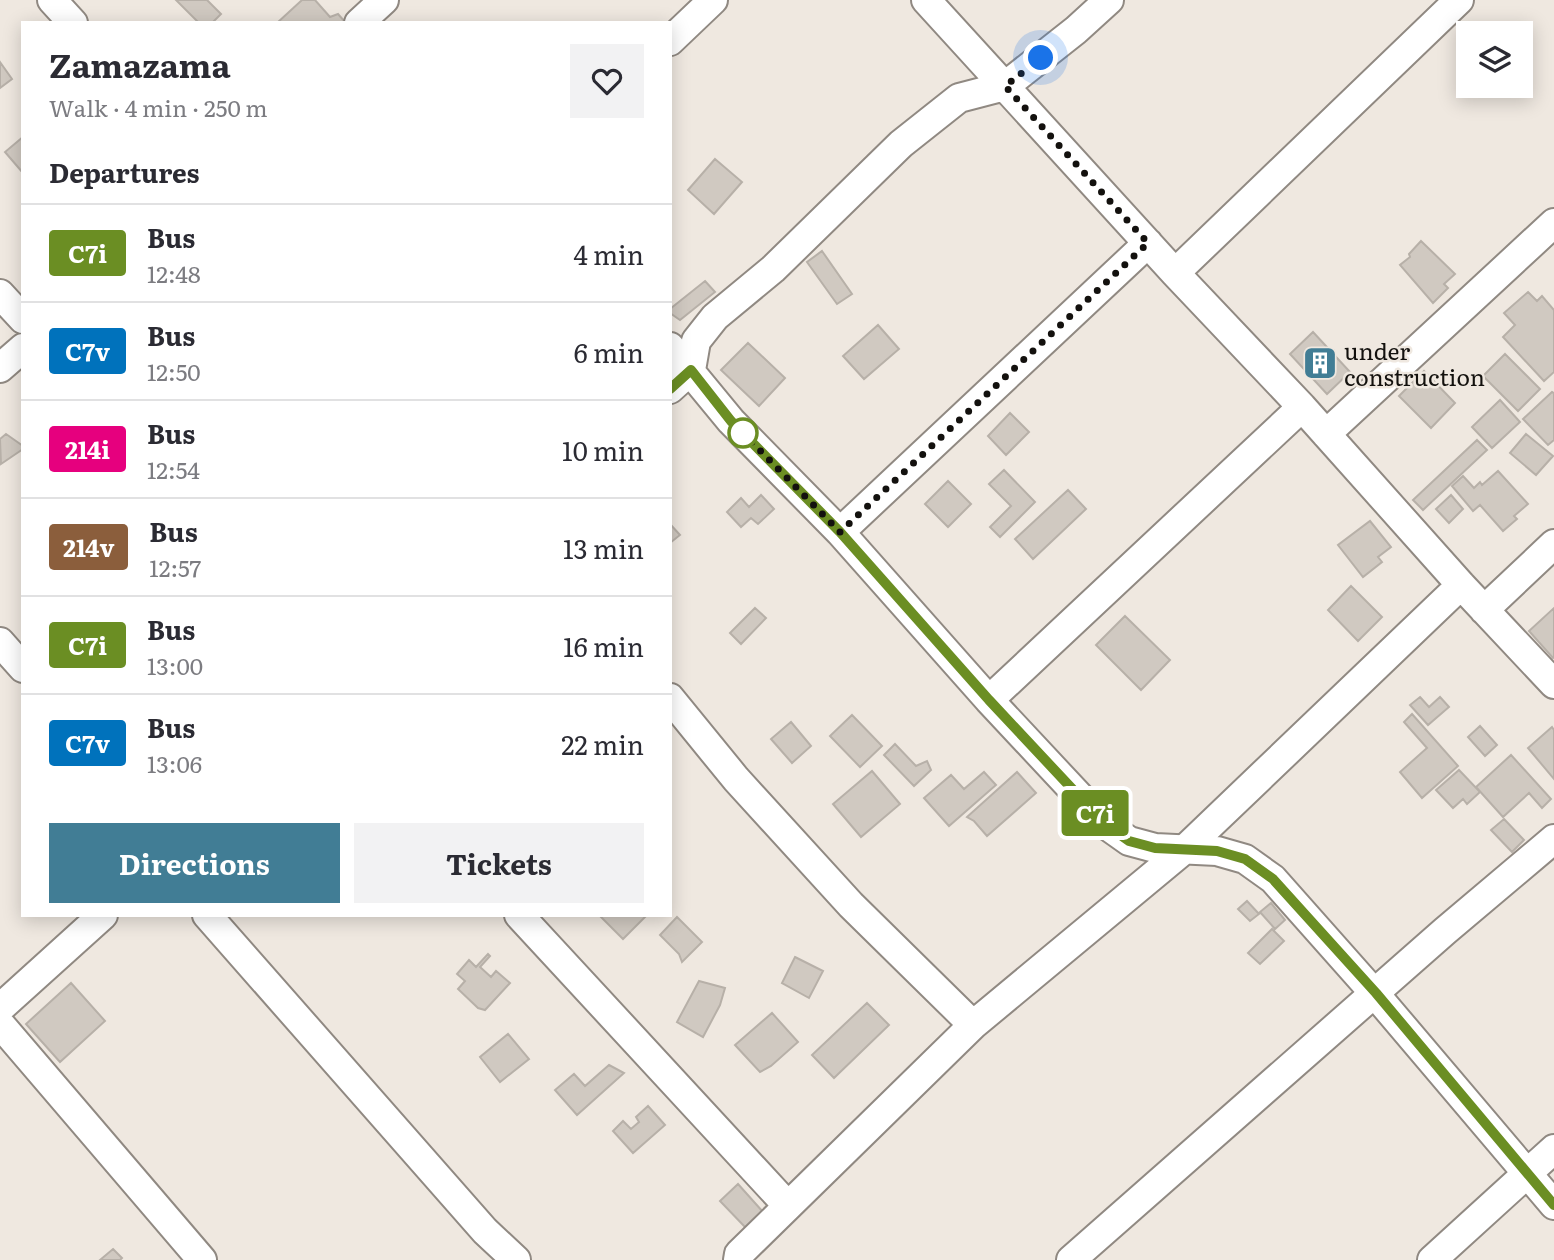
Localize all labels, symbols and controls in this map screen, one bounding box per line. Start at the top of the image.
map controls [1456,21,1533,98]
button: layers [1456,21,1533,98]
text: Zamazama [49,39,231,88]
your location [1023,40,1058,75]
button: heart [570,44,644,118]
text: Walk · 4 min · 250 m [49,90,268,124]
text: Departures [49,152,200,191]
text: Bus [147,217,195,256]
text: 4 min [573,234,644,273]
text: C7i [68,235,107,270]
text: 12:48 [147,256,201,290]
text: Bus [147,315,195,354]
text: 6 min [574,332,644,371]
text: C7v [65,333,110,368]
place label: under construction [1344,333,1485,393]
building icon: under construction [1301,344,1339,382]
text: 12:50 [147,354,201,388]
text: Bus [147,413,195,452]
unlabelled marker [728,418,758,448]
text: 10 min [562,430,644,469]
text: 214i [65,431,110,466]
text: 12:54 [147,452,200,486]
text: Bus [149,511,198,550]
text: 13 min [563,528,644,567]
text: 214v [63,529,114,564]
text: 12:57 [149,550,201,584]
text: Bus [147,609,195,648]
text: 16 min [563,626,644,665]
text: C7i [68,627,107,662]
text: 13:00 [147,648,203,682]
text: Bus [147,707,195,746]
text: 22 min [561,724,644,763]
text: C7v [65,725,110,760]
text: 13:06 [147,746,202,780]
line badge: C7i [1055,790,1135,836]
text: C7i [1076,795,1114,830]
button: Directions [49,823,340,903]
button: Tickets [354,823,644,903]

